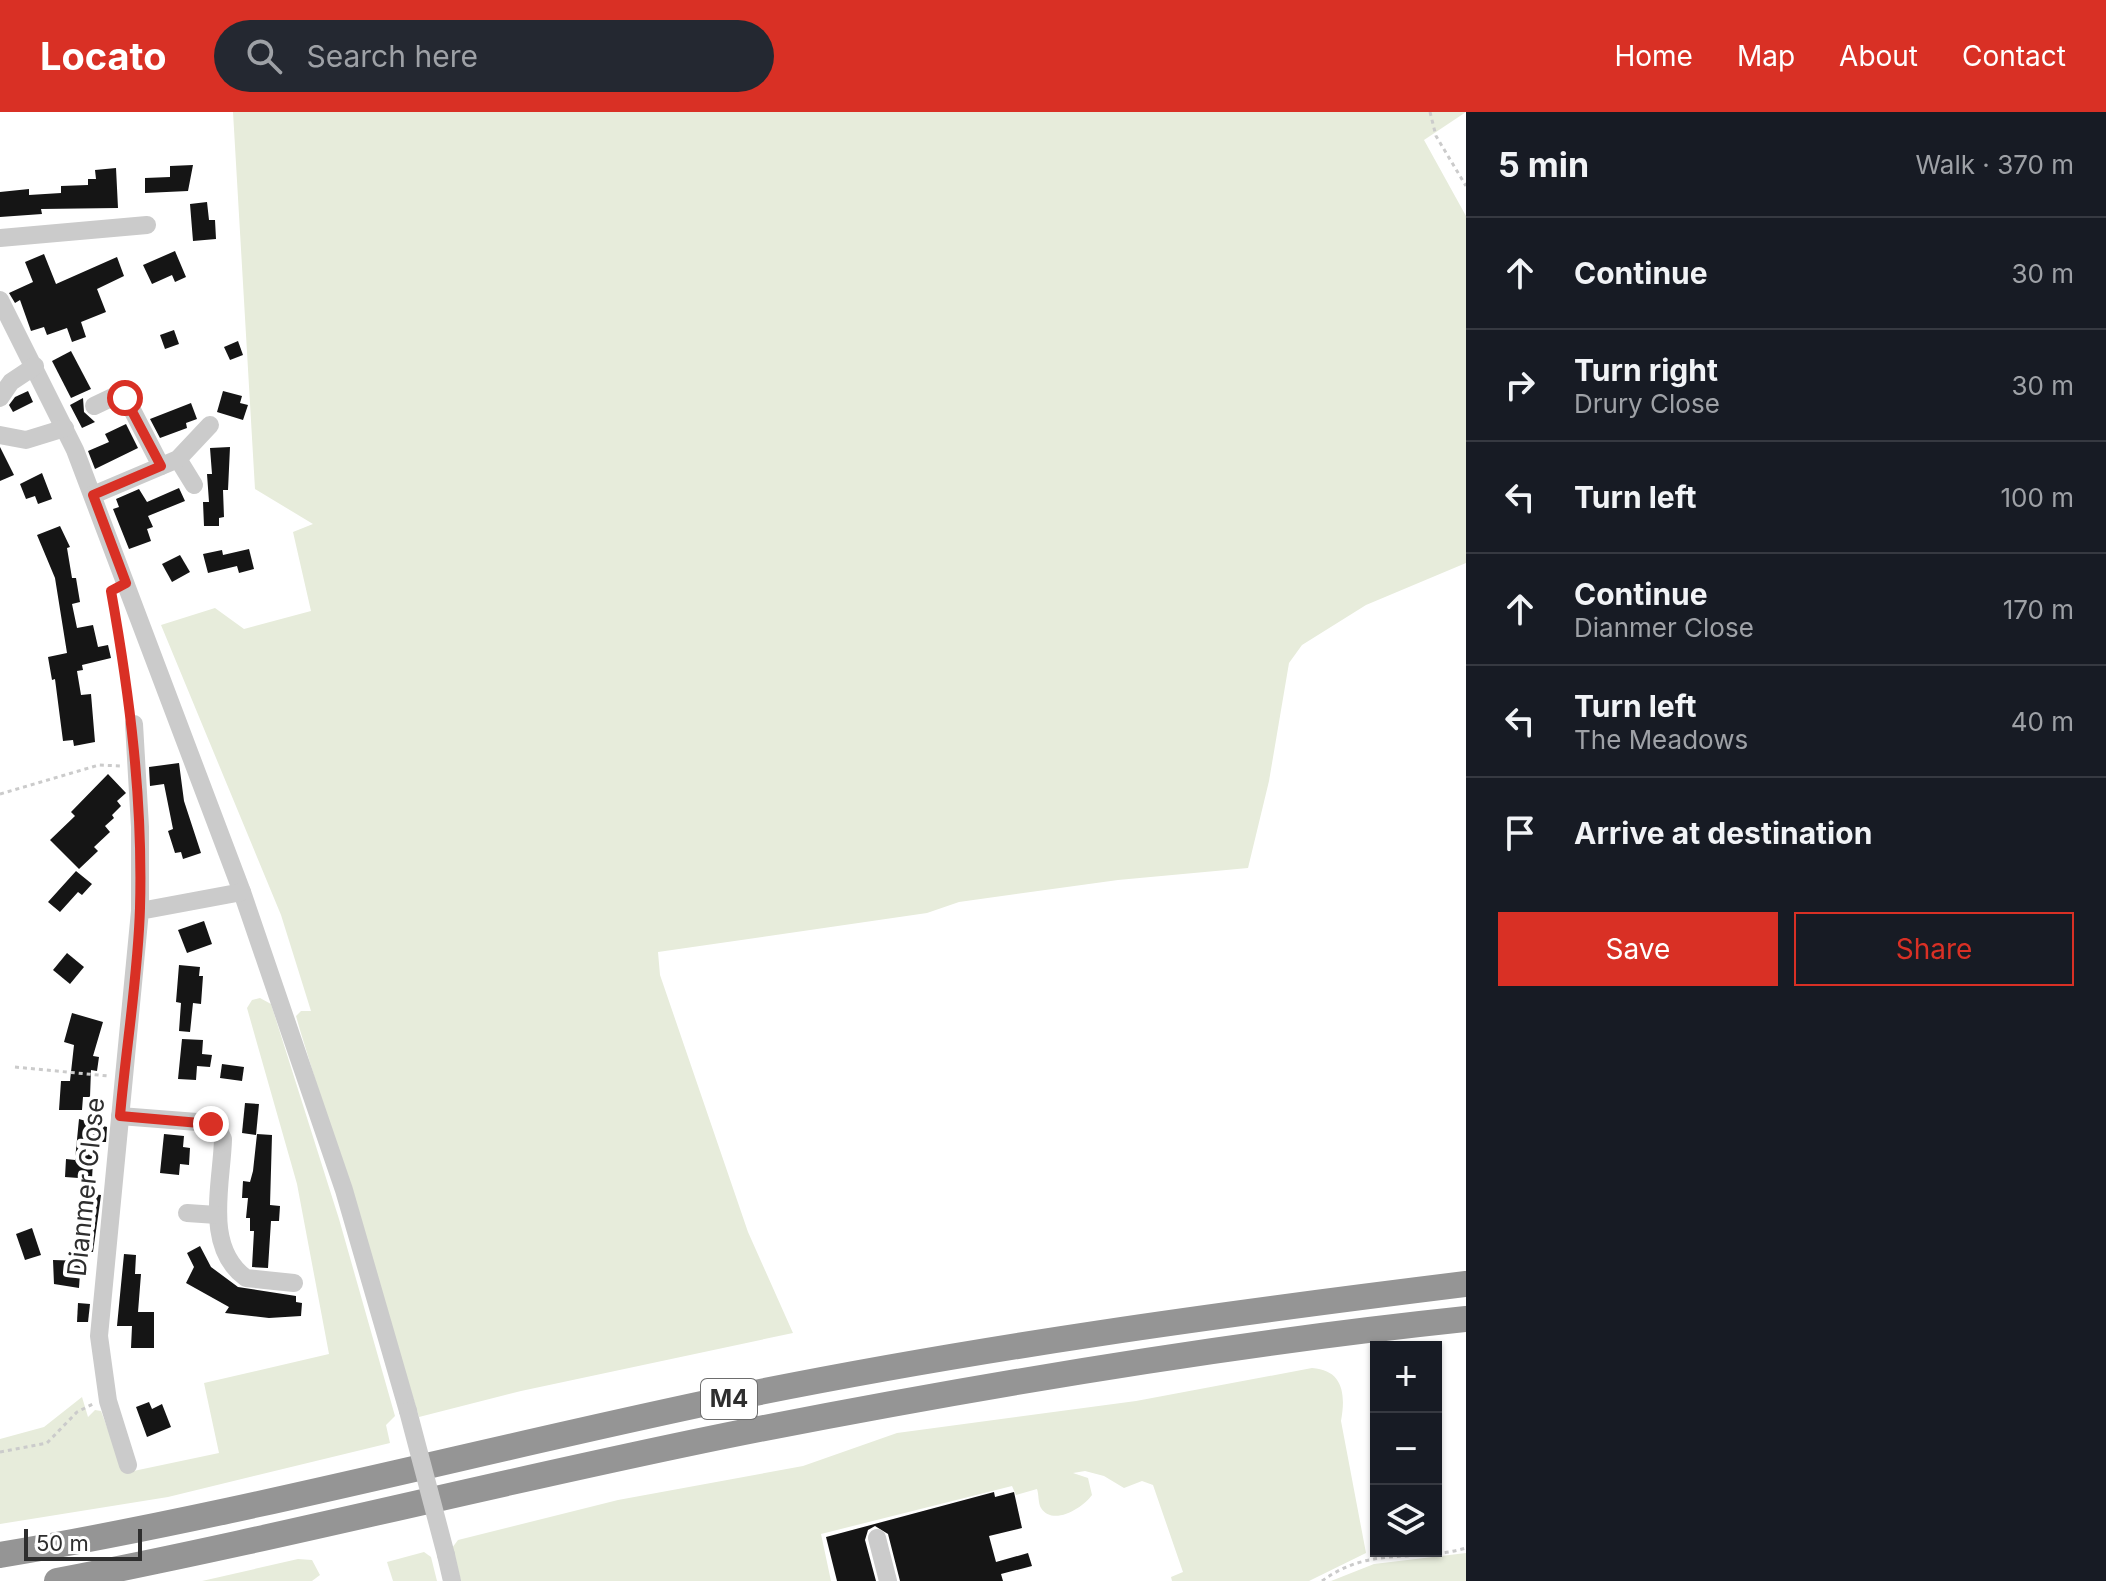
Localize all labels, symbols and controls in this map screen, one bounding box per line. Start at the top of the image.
search box [214,20,774,92]
text: Locato [40,33,166,79]
icon: search [242,34,286,78]
text: Search here [306,38,478,74]
text: Home [1614,39,1693,73]
text: Map [1737,39,1795,73]
text: About [1839,39,1918,73]
text: Contact [1962,39,2066,73]
text: 5 min [1498,144,1589,185]
text: Walk · 370 m [1916,149,2074,180]
icon: ahead [1498,251,1542,295]
text: Continue [1574,255,1708,291]
text: 30 m [2011,258,2074,289]
text: Turn right [1574,352,1718,388]
icon: right [1498,363,1542,407]
text: 30 m [2011,370,2074,401]
route start [107,380,143,416]
text: Drury Close [1574,388,1720,419]
icon: left [1498,475,1542,519]
text: Turn left [1574,479,1696,515]
text: 100 m [2001,482,2074,513]
text: Continue [1574,576,1708,612]
icon: ahead [1498,587,1542,631]
text: 170 m [2003,594,2074,625]
text: Dianmer Close [1574,612,1754,643]
text: Turn left [1574,688,1696,724]
icon: left [1498,699,1542,743]
text: 40 m [2011,706,2074,737]
text: The Meadows [1574,724,1748,755]
icon: arrive [1498,811,1542,855]
text: Arrive at destination [1574,815,1872,851]
button: Save [1498,912,1778,986]
button: Share [1794,912,2074,986]
street label: Dianmer Close [61,1096,110,1278]
route end [193,1106,229,1142]
map controls [1370,1341,1442,1557]
button: + [1370,1341,1442,1413]
road number: M4 [701,1379,757,1419]
button: − [1370,1413,1442,1485]
button: layers [1370,1485,1442,1557]
scale bar [24,1525,142,1561]
text: 50 m [36,1530,89,1556]

